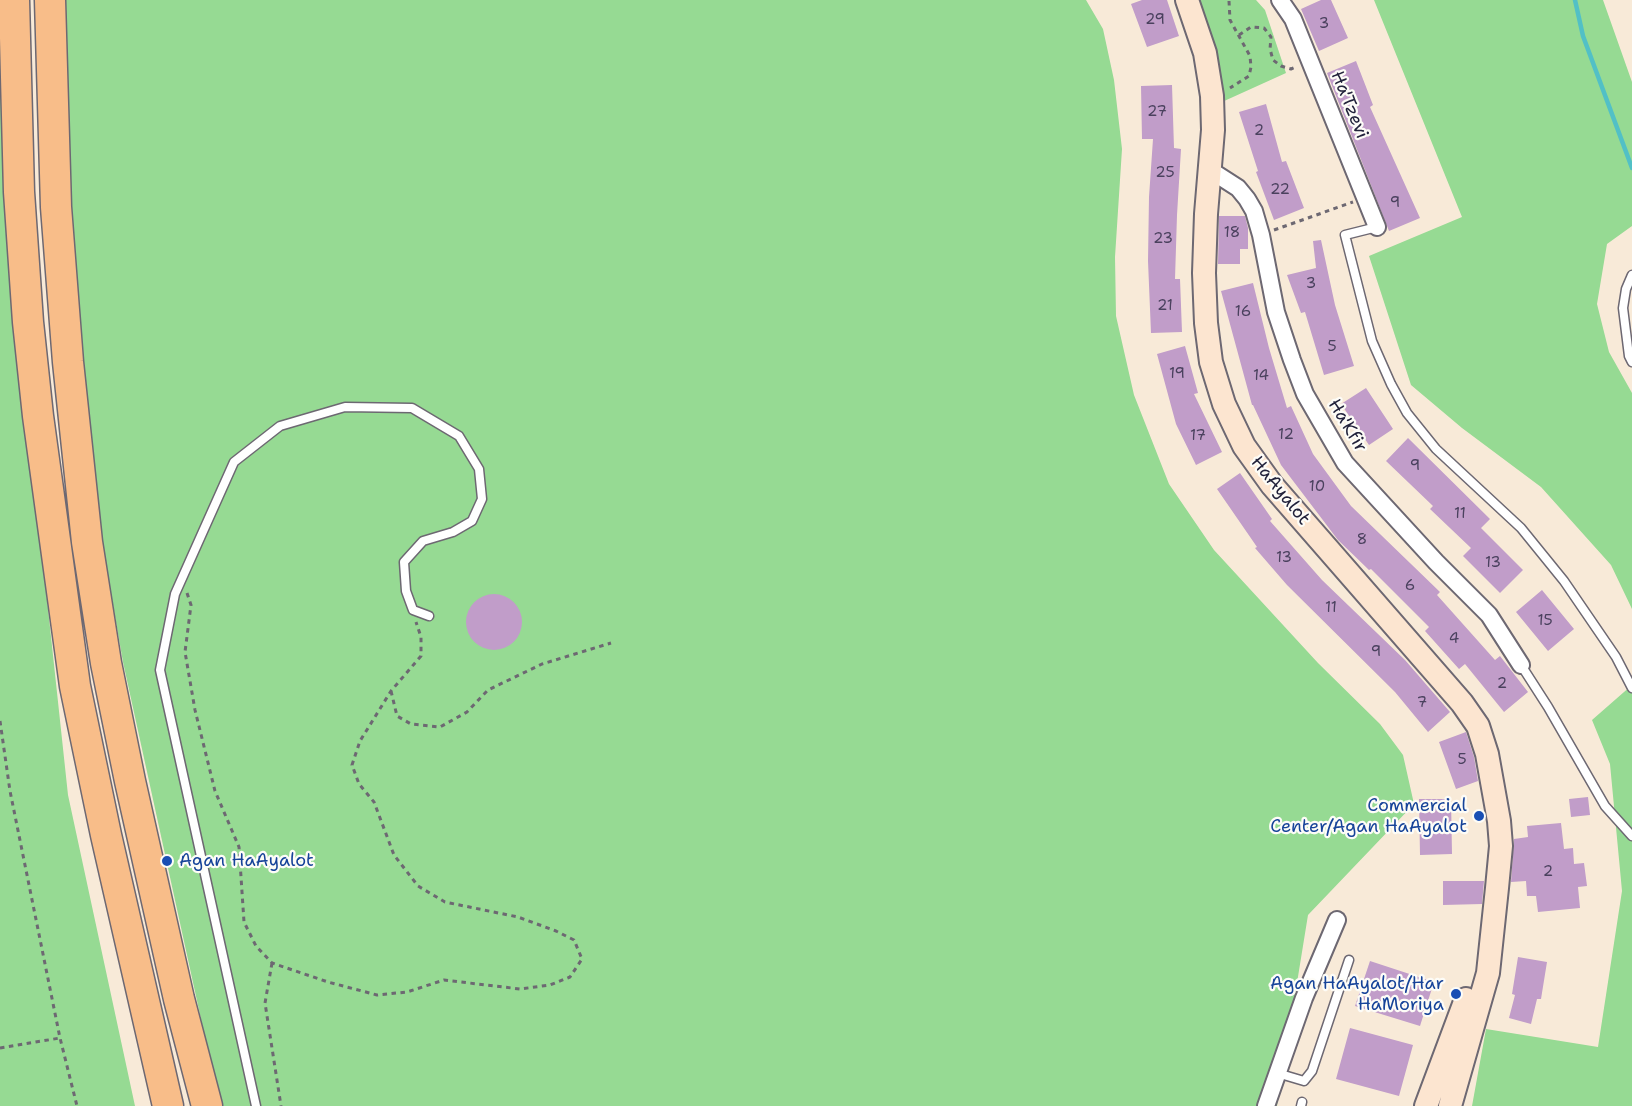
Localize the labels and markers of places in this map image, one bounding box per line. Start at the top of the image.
place label: Commercial Center/Agan HaAyalot [1270,795,1467,838]
marker: Commercial Center/Agan HaAyalot [1472,809,1486,823]
place label: Agan HaAyalot [179,850,314,872]
marker: Agan HaAyalot [160,854,174,868]
place label: Agan HaAyalot/Har HaMoriya [1270,973,1444,1016]
marker: Agan HaAyalot/Har HaMoriya [1449,987,1463,1001]

